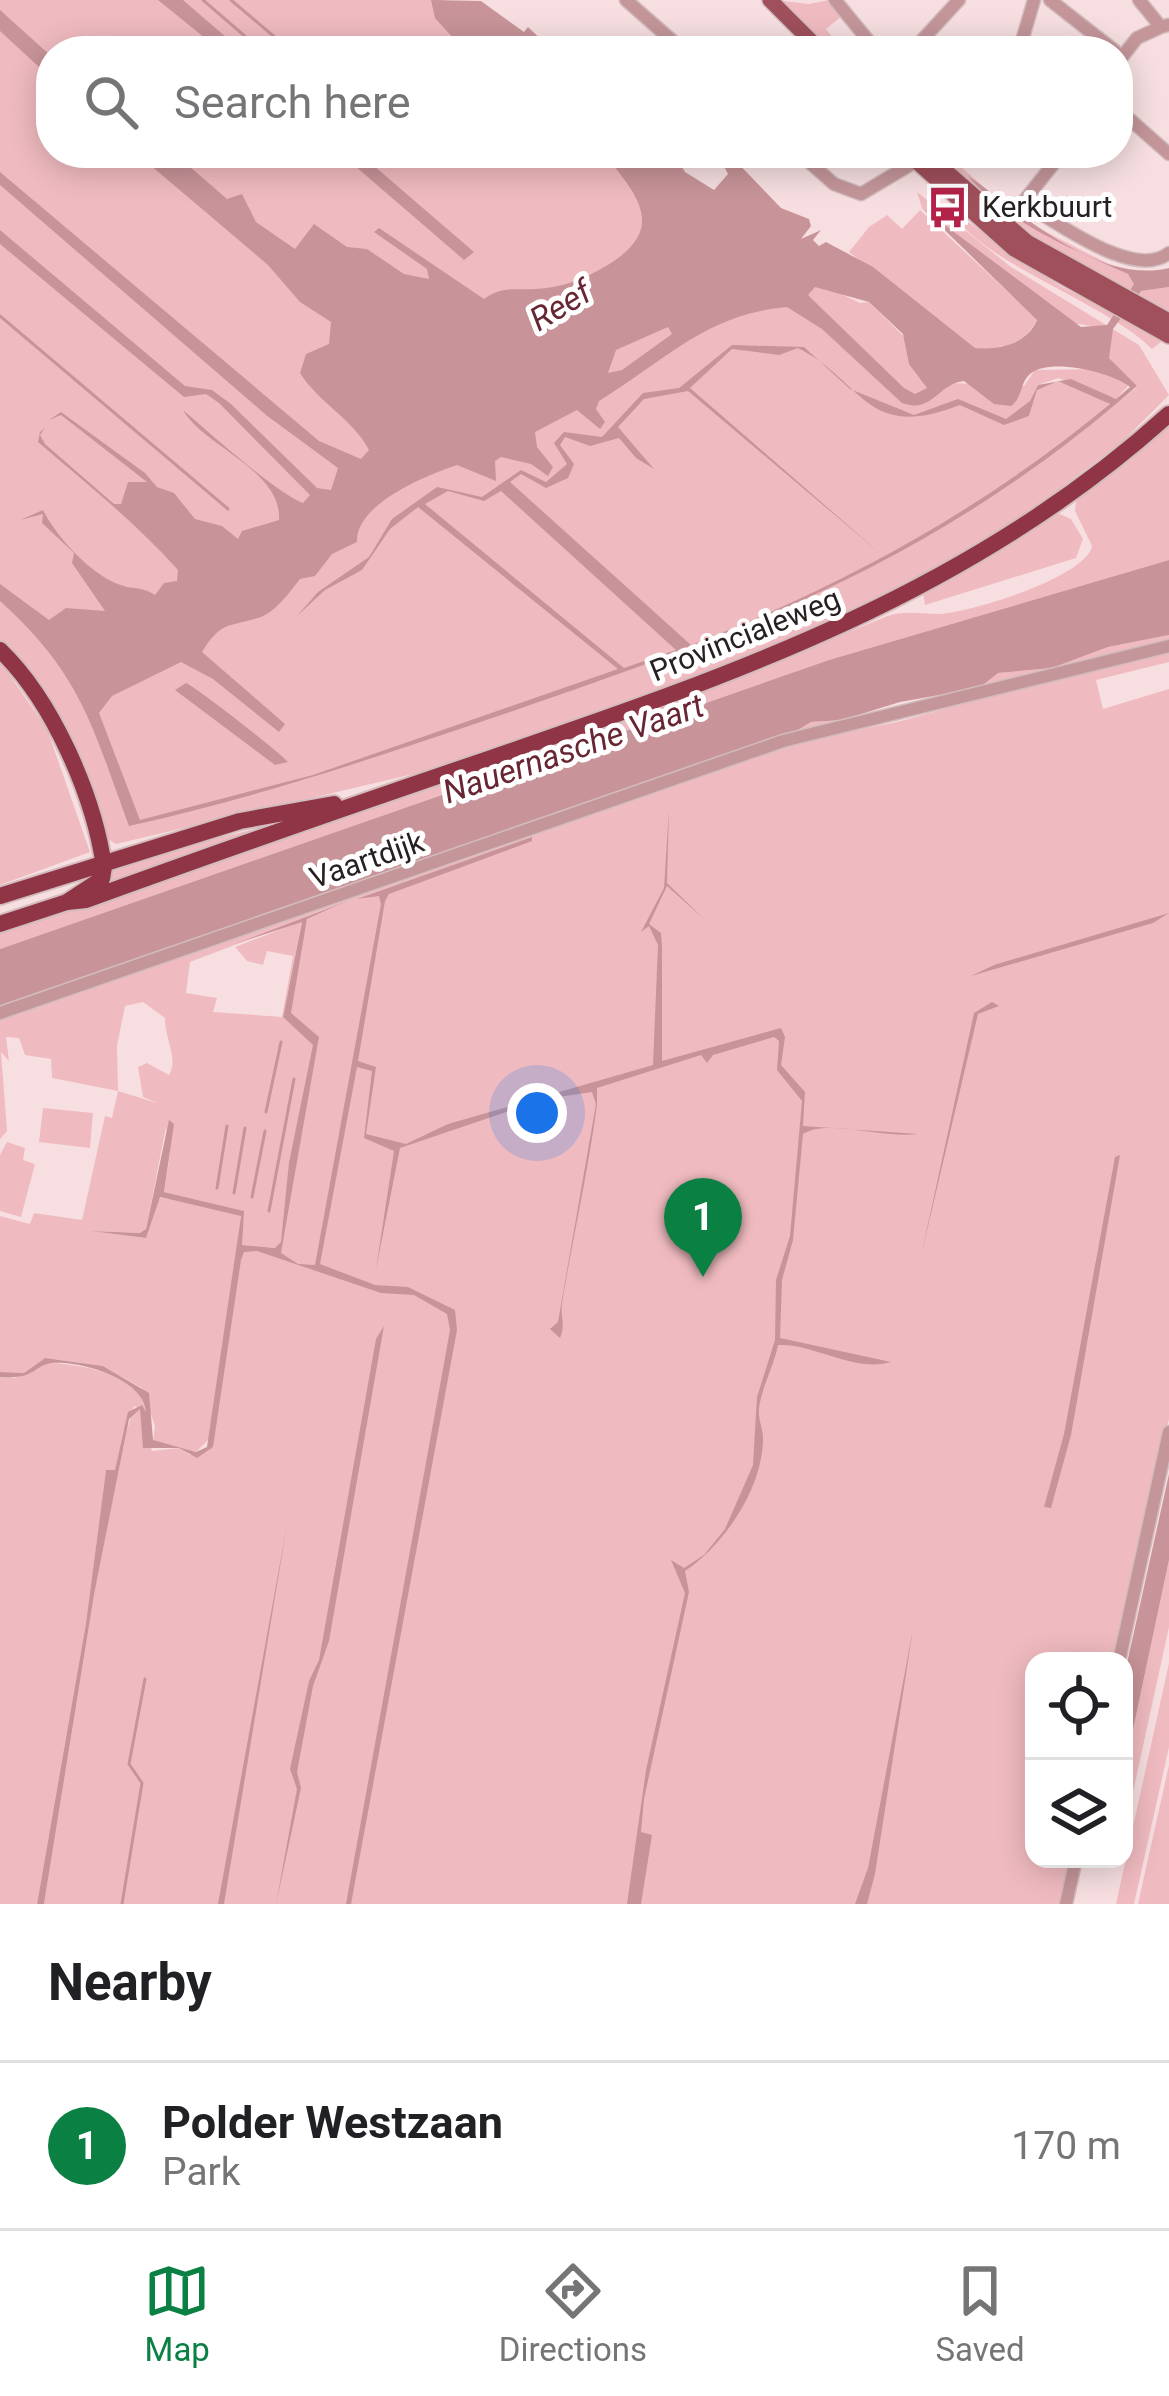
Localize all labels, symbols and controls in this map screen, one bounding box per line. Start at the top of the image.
search box [36,36,1133,168]
icon: search [78,69,144,135]
text: Search here [174,76,411,129]
bus stop icon: Kerkbuurt [925,184,971,230]
place label: Kerkbuurt [982,189,1112,224]
water label: Reef [522,271,601,339]
street label: Provincialeweg [645,580,845,689]
water label: Nauernasche Vaart [438,685,709,811]
street label: Vaartdijk [305,823,429,895]
your location [507,1083,567,1143]
pin: 1 [664,1178,742,1277]
map controls [1025,1652,1133,1868]
button: locate [1025,1652,1133,1760]
button: layers [1025,1760,1133,1868]
text: Nearby [48,1953,212,2012]
text: Polder Westzaan [162,2096,503,2149]
text: 1 [76,2123,98,2169]
text: 170 m [1011,2123,1121,2169]
text: Park [162,2149,241,2195]
tab: Map [144,2258,210,2369]
tab: Directions [499,2258,647,2369]
tab: Saved [936,2258,1025,2369]

